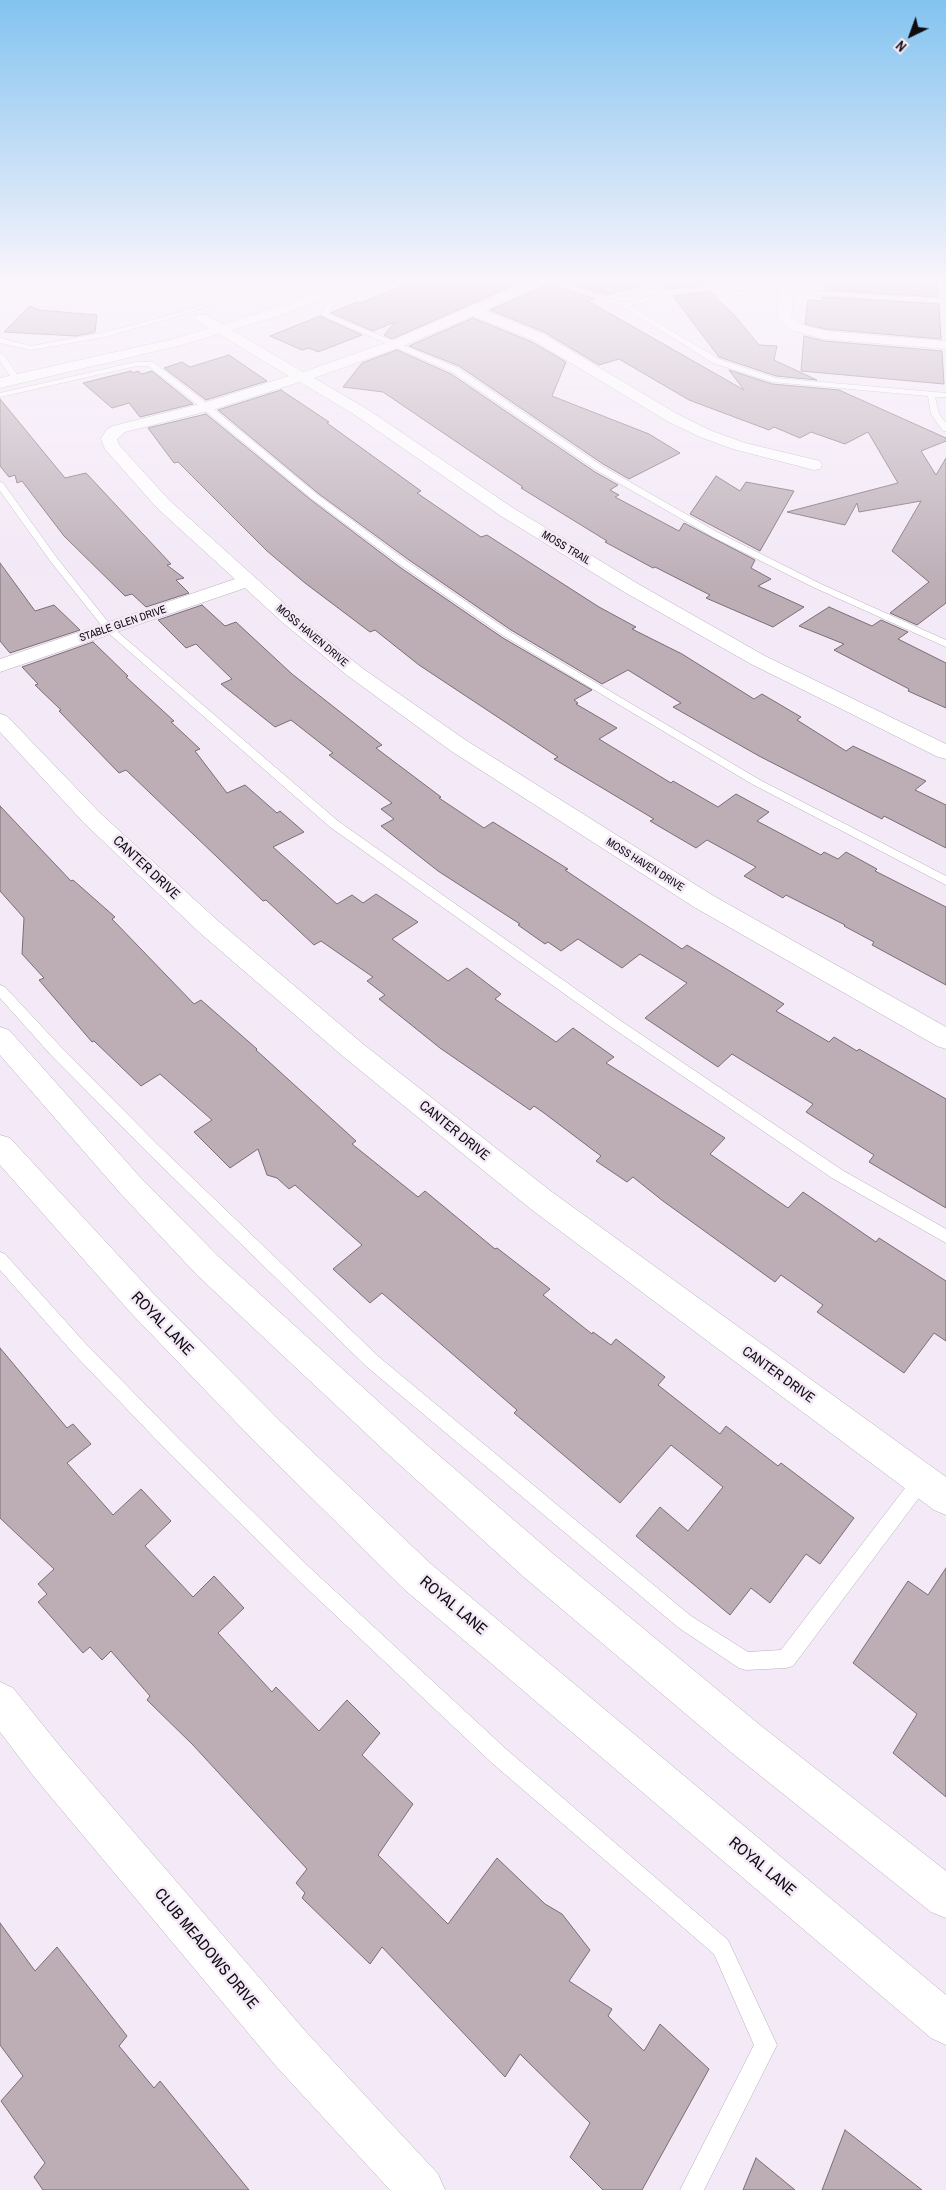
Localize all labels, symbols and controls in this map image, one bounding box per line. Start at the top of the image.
north arrow [886,10,936,60]
text: N [892,37,910,56]
street label: MOSS TRAIL [539,528,593,568]
street label: MOSS HAVEN DRIVE [273,602,351,670]
street label: STABLE GLEN DRIVE [78,603,168,645]
street label: CANTER DRIVE [109,833,183,903]
street label: MOSS HAVEN DRIVE [604,836,686,894]
street label: CANTER DRIVE [416,1098,492,1164]
street label: ROYAL LANE [127,1288,197,1360]
street label: CANTER DRIVE [738,1343,818,1407]
street label: ROYAL LANE [416,1572,490,1640]
street label: ROYAL LANE [725,1833,799,1901]
street label: CLUB MEADOWS DRIVE [150,1885,262,2013]

